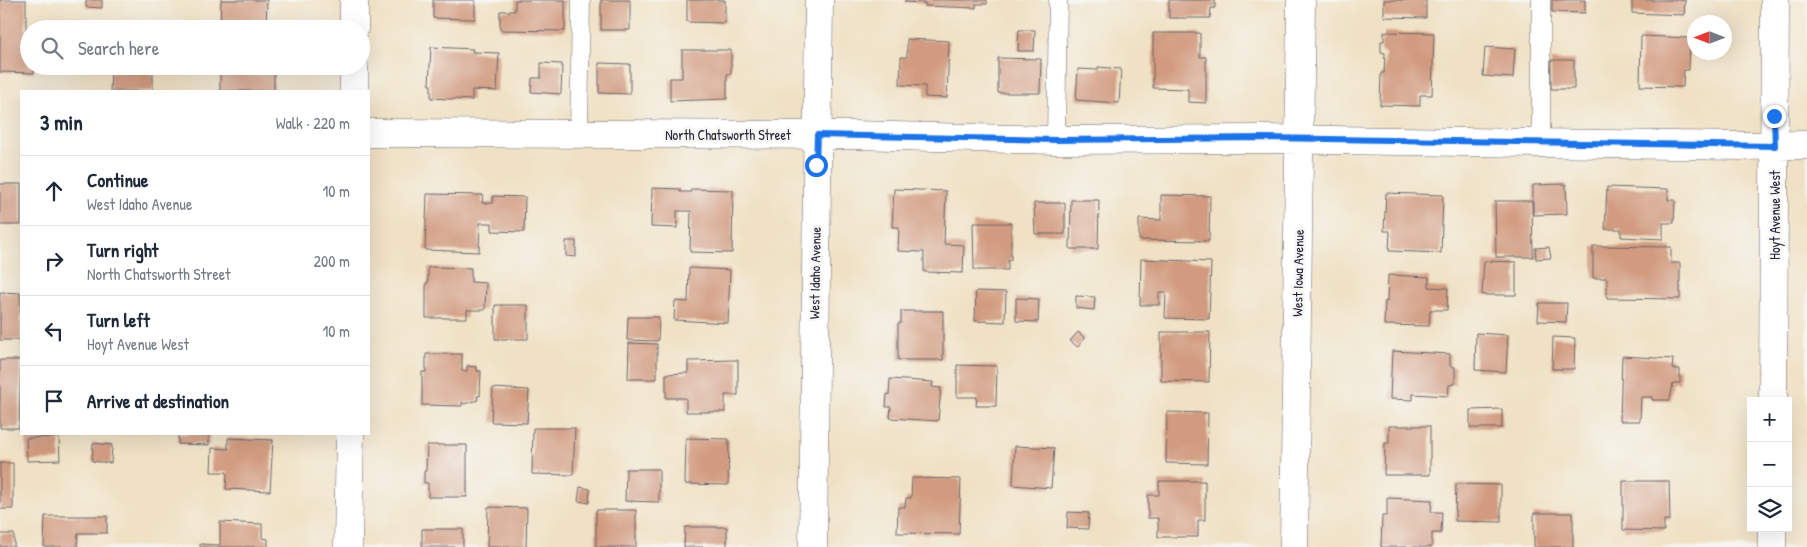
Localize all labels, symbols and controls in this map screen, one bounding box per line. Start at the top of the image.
north arrow [1687,15,1732,60]
search box [20,20,370,75]
icon: search [38,34,66,62]
text: Search here [78,35,159,61]
route end [1763,105,1786,128]
text: 3 min [40,108,83,137]
text: Walk · 220 m [276,112,350,134]
street label: North Chatsworth Street [665,125,791,144]
route start [805,154,828,177]
text: Continue [87,167,148,193]
street label: Hoyt Avenue West [1765,170,1785,260]
icon: ahead [40,177,68,205]
text: 10 m [322,180,350,202]
text: West Idaho Avenue [87,193,192,215]
street label: West Idaho Avenue [804,226,825,319]
street label: West Iowa Avenue [1287,229,1308,317]
text: Turn right [87,237,158,263]
icon: right [40,247,68,275]
text: 200 m [314,250,350,272]
text: North Chatsworth Street [87,263,231,285]
text: Turn left [87,307,150,333]
icon: left [40,317,68,345]
text: 10 m [322,320,350,342]
text: Hoyt Avenue West [87,333,189,355]
icon: arrive [40,387,68,415]
text: Arrive at destination [87,388,229,414]
map controls [1747,397,1792,532]
button: + [1747,397,1792,442]
button: − [1747,442,1792,487]
button: layers [1747,487,1792,532]

